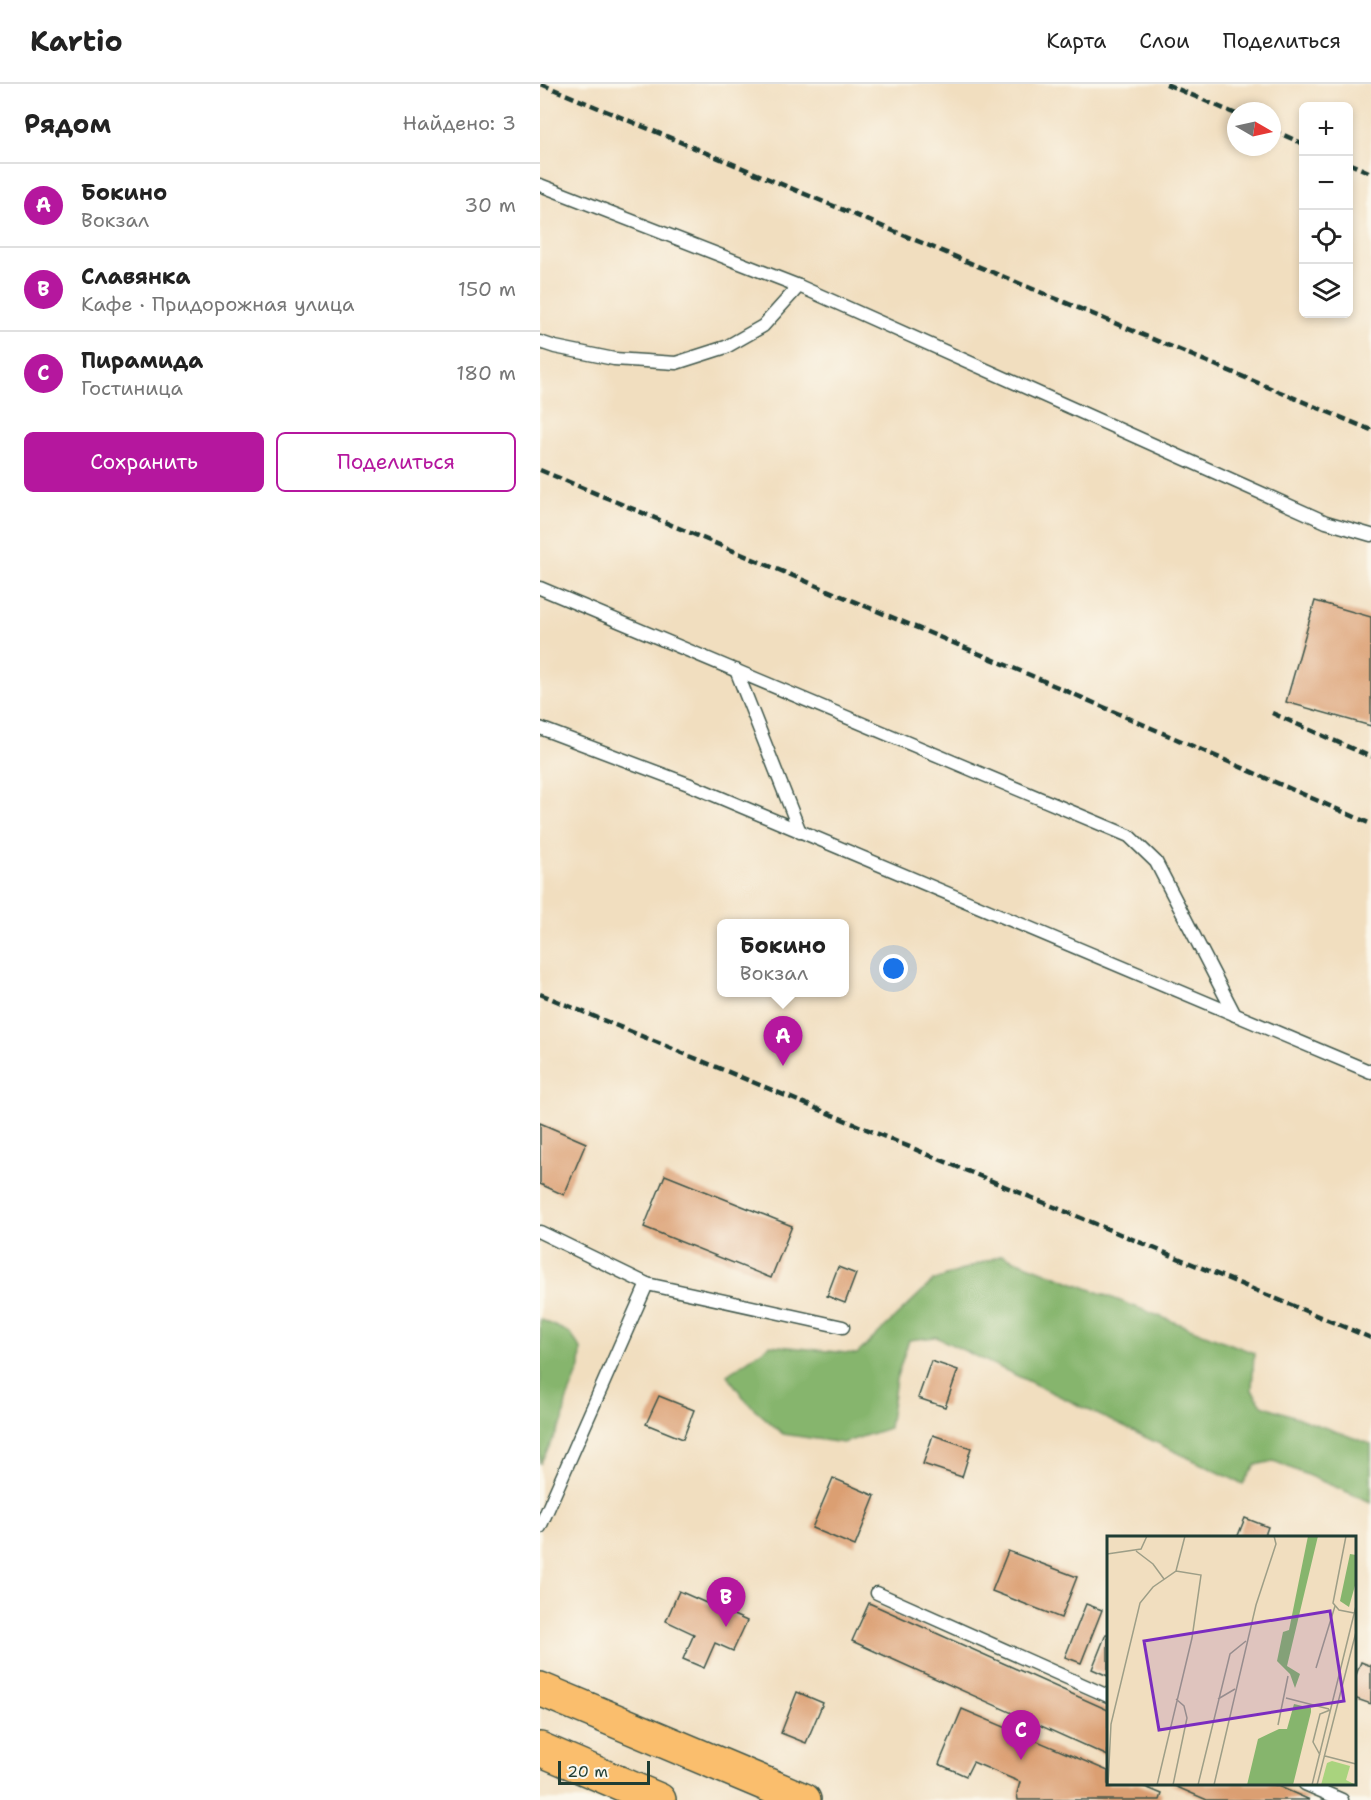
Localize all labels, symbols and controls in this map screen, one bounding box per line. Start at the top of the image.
text: Kartio [30,22,123,60]
text: Карта [1046,27,1106,55]
text: Слои [1139,27,1190,55]
text: Поделиться [1223,27,1341,55]
north arrow [1227,102,1281,156]
map controls [1299,102,1353,318]
button: + [1299,102,1353,156]
text: Рядом [24,106,111,141]
text: Найдено: 3 [403,110,516,136]
button: − [1299,156,1353,210]
text: Бокино [81,178,167,207]
text: A [36,192,51,218]
text: 30 m [464,192,516,218]
text: Вокзал [81,207,149,233]
button: locate [1299,210,1353,264]
text: Славянка [81,262,191,291]
button: layers [1299,264,1353,318]
text: B [37,276,50,302]
text: 150 m [458,276,516,302]
text: Кафе · Придорожная улица [81,291,354,317]
text: Пирамида [81,346,203,375]
text: C [37,360,50,386]
text: 180 m [456,360,516,386]
text: Гостиница [81,375,183,401]
button: Сохранить [24,432,264,492]
button: Поделиться [276,432,516,492]
popup [717,919,849,997]
text: Бокино [740,931,826,960]
your location [879,954,908,983]
text: Вокзал [740,960,808,986]
pin: A [764,1016,802,1066]
inset map [1107,1536,1356,1785]
pin: B [706,1578,746,1627]
pin: C [1002,1710,1040,1760]
scale bar [558,1758,650,1786]
text: 20 m [567,1761,608,1782]

